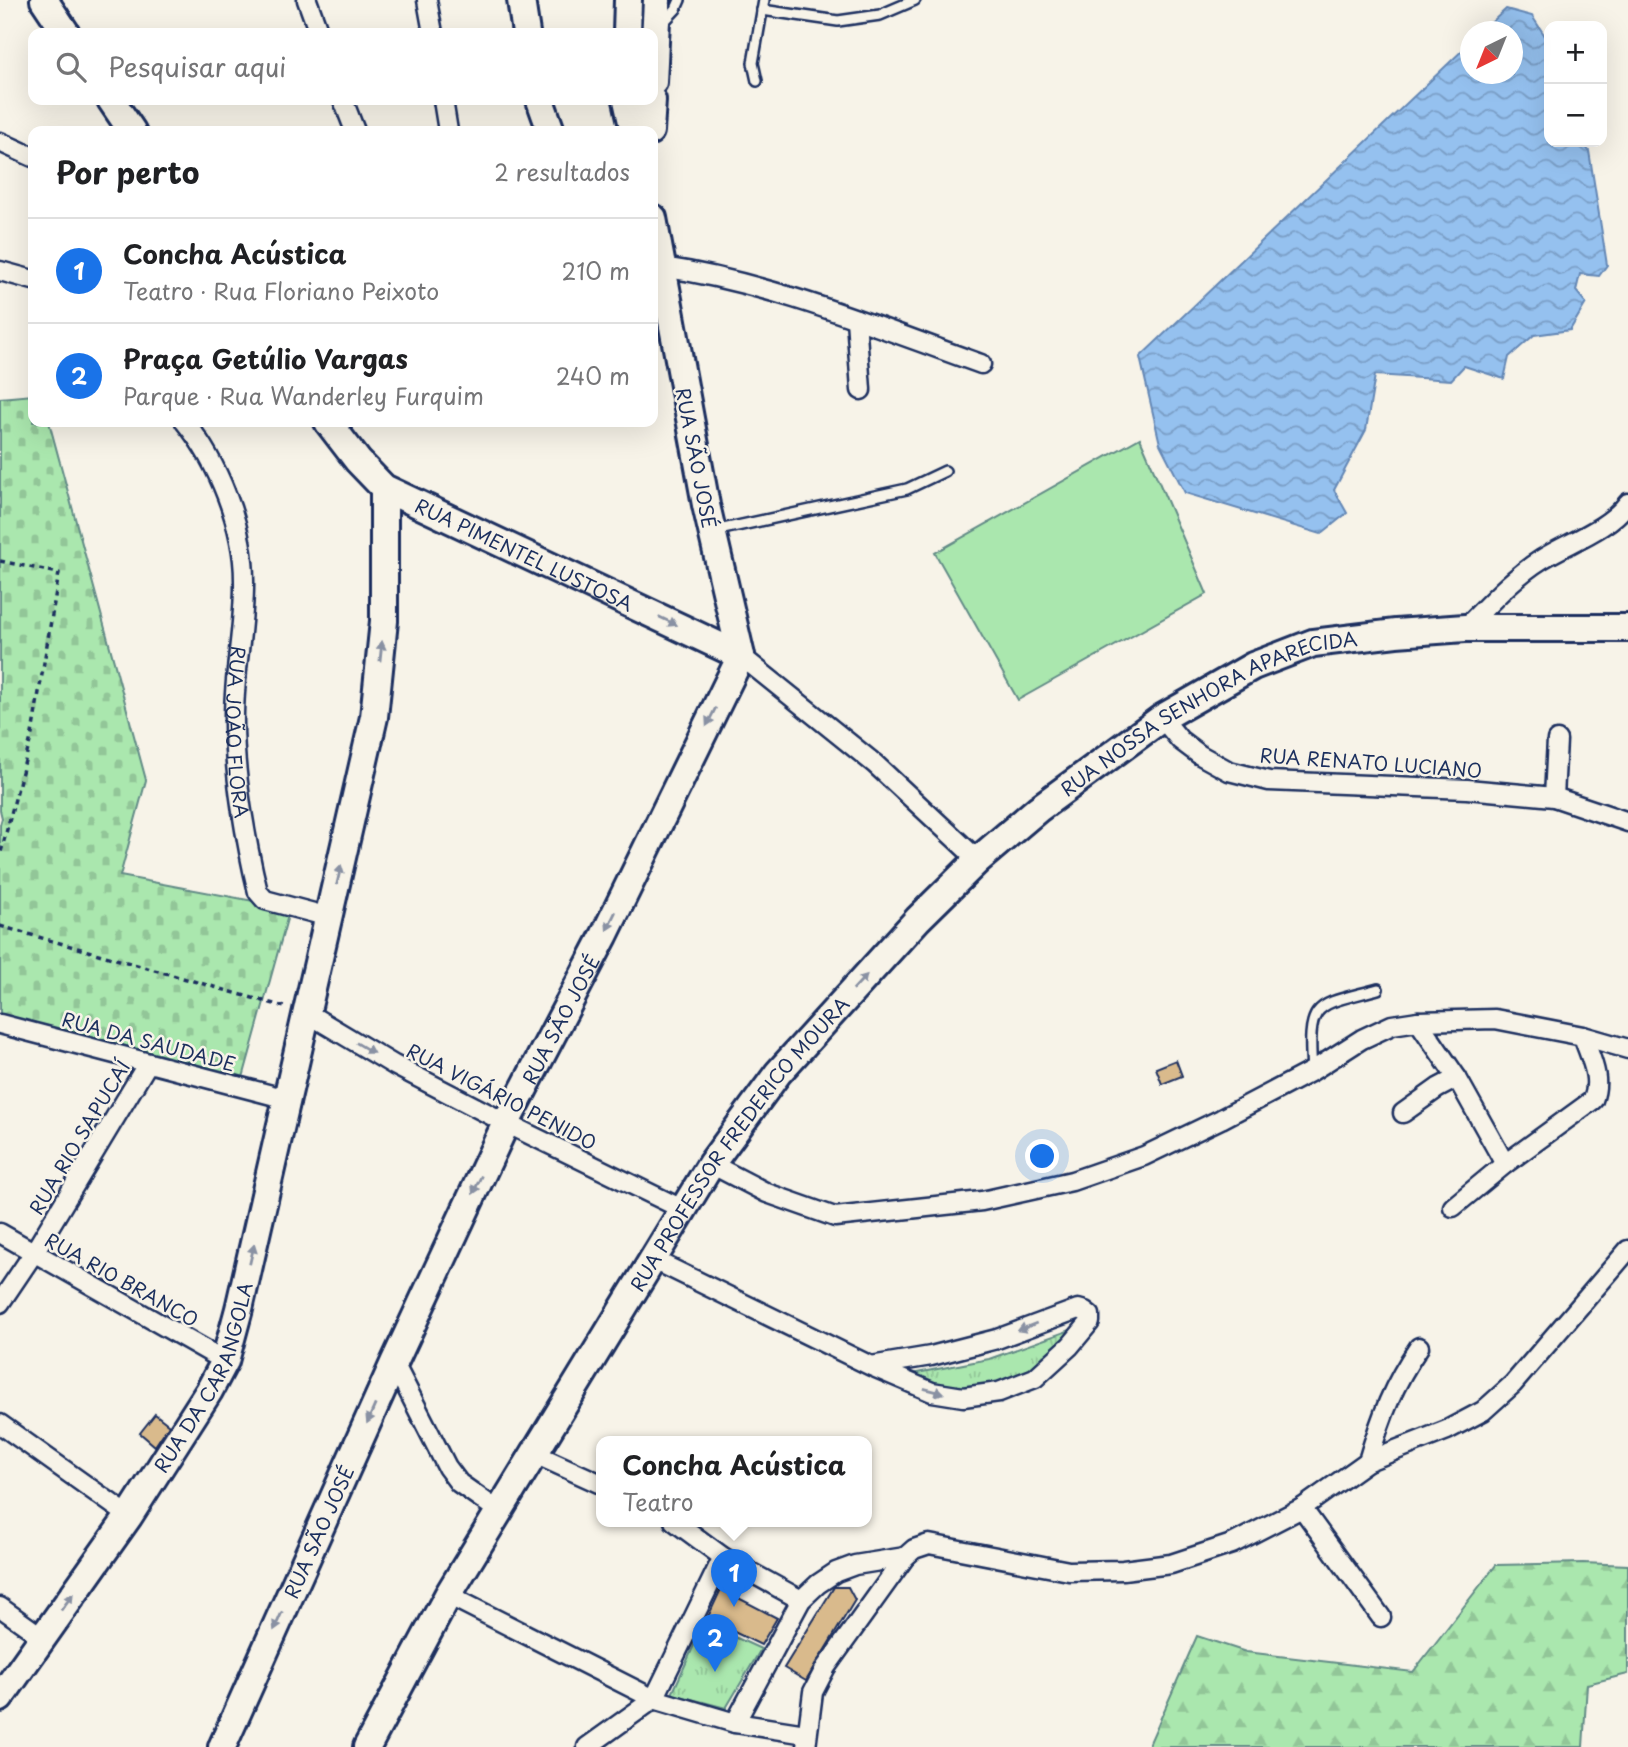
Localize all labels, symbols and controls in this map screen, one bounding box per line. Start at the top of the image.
north arrow [1460,21,1523,84]
map controls [1544,21,1607,147]
button: + [1544,21,1607,84]
search box [28,28,658,105]
text: Pesquisar aqui [108,47,286,86]
icon: search [52,48,90,86]
button: − [1544,84,1607,147]
text: Por perto [56,149,199,194]
text: 2 resultados [494,154,630,189]
text: Concha Acústica [123,234,347,273]
text: 1 [74,253,85,288]
text: 210 m [562,253,630,288]
text: Teatro · Rua Floriano Peixoto [123,273,439,308]
text: Praça Getúlio Vargas [123,339,408,378]
text: 2 [71,358,87,393]
text: 240 m [556,358,630,393]
text: Parque · Rua Wanderley Furquim [123,378,484,413]
street label: RUA SÃO JOSÉ [670,385,724,531]
street label: RUA PIMENTEL LUSTOSA [411,491,638,618]
one-way arrow [658,616,678,627]
street label: RUA NOSSA SENHORA APARECIDA [1054,624,1359,802]
one-way arrow [375,640,386,662]
street label: RUA JOÃO FLORA [220,645,257,820]
one-way arrow [705,707,716,727]
street label: RUA RENATO LUCIANO [1259,740,1483,784]
one-way arrow [334,864,345,886]
one-way arrow [605,911,617,931]
street label: RUA SÃO JOSÉ [515,949,606,1089]
one-way arrow [851,974,867,991]
street label: RUA PROFESSOR FREDERICO MOURA [623,990,855,1296]
street label: RUA DA SAUDADE [59,1004,239,1078]
street label: RUA VIGÁRIO PENIDO [402,1036,602,1156]
one-way arrow [356,1042,375,1054]
street label: RUA RIO SAPUCAÍ [22,1054,136,1220]
your location [1025,1139,1059,1173]
one-way arrow [471,1175,483,1195]
street label: RUA RIO BRANCO [40,1225,204,1333]
one-way arrow [247,1243,258,1265]
street label: RUA DA CARANGOLA [147,1279,259,1478]
one-way arrow [1016,1322,1037,1333]
one-way arrow [924,1386,946,1397]
one-way arrow [365,1404,377,1424]
popup [596,1436,872,1527]
text: Concha Acústica [622,1445,846,1484]
street label: RUA SÃO JOSÉ [276,1461,361,1603]
text: Teatro [622,1484,694,1519]
pin: 1 [711,1549,757,1607]
one-way arrow [60,1593,74,1611]
one-way arrow [272,1611,283,1632]
pin: 2 [692,1614,738,1672]

